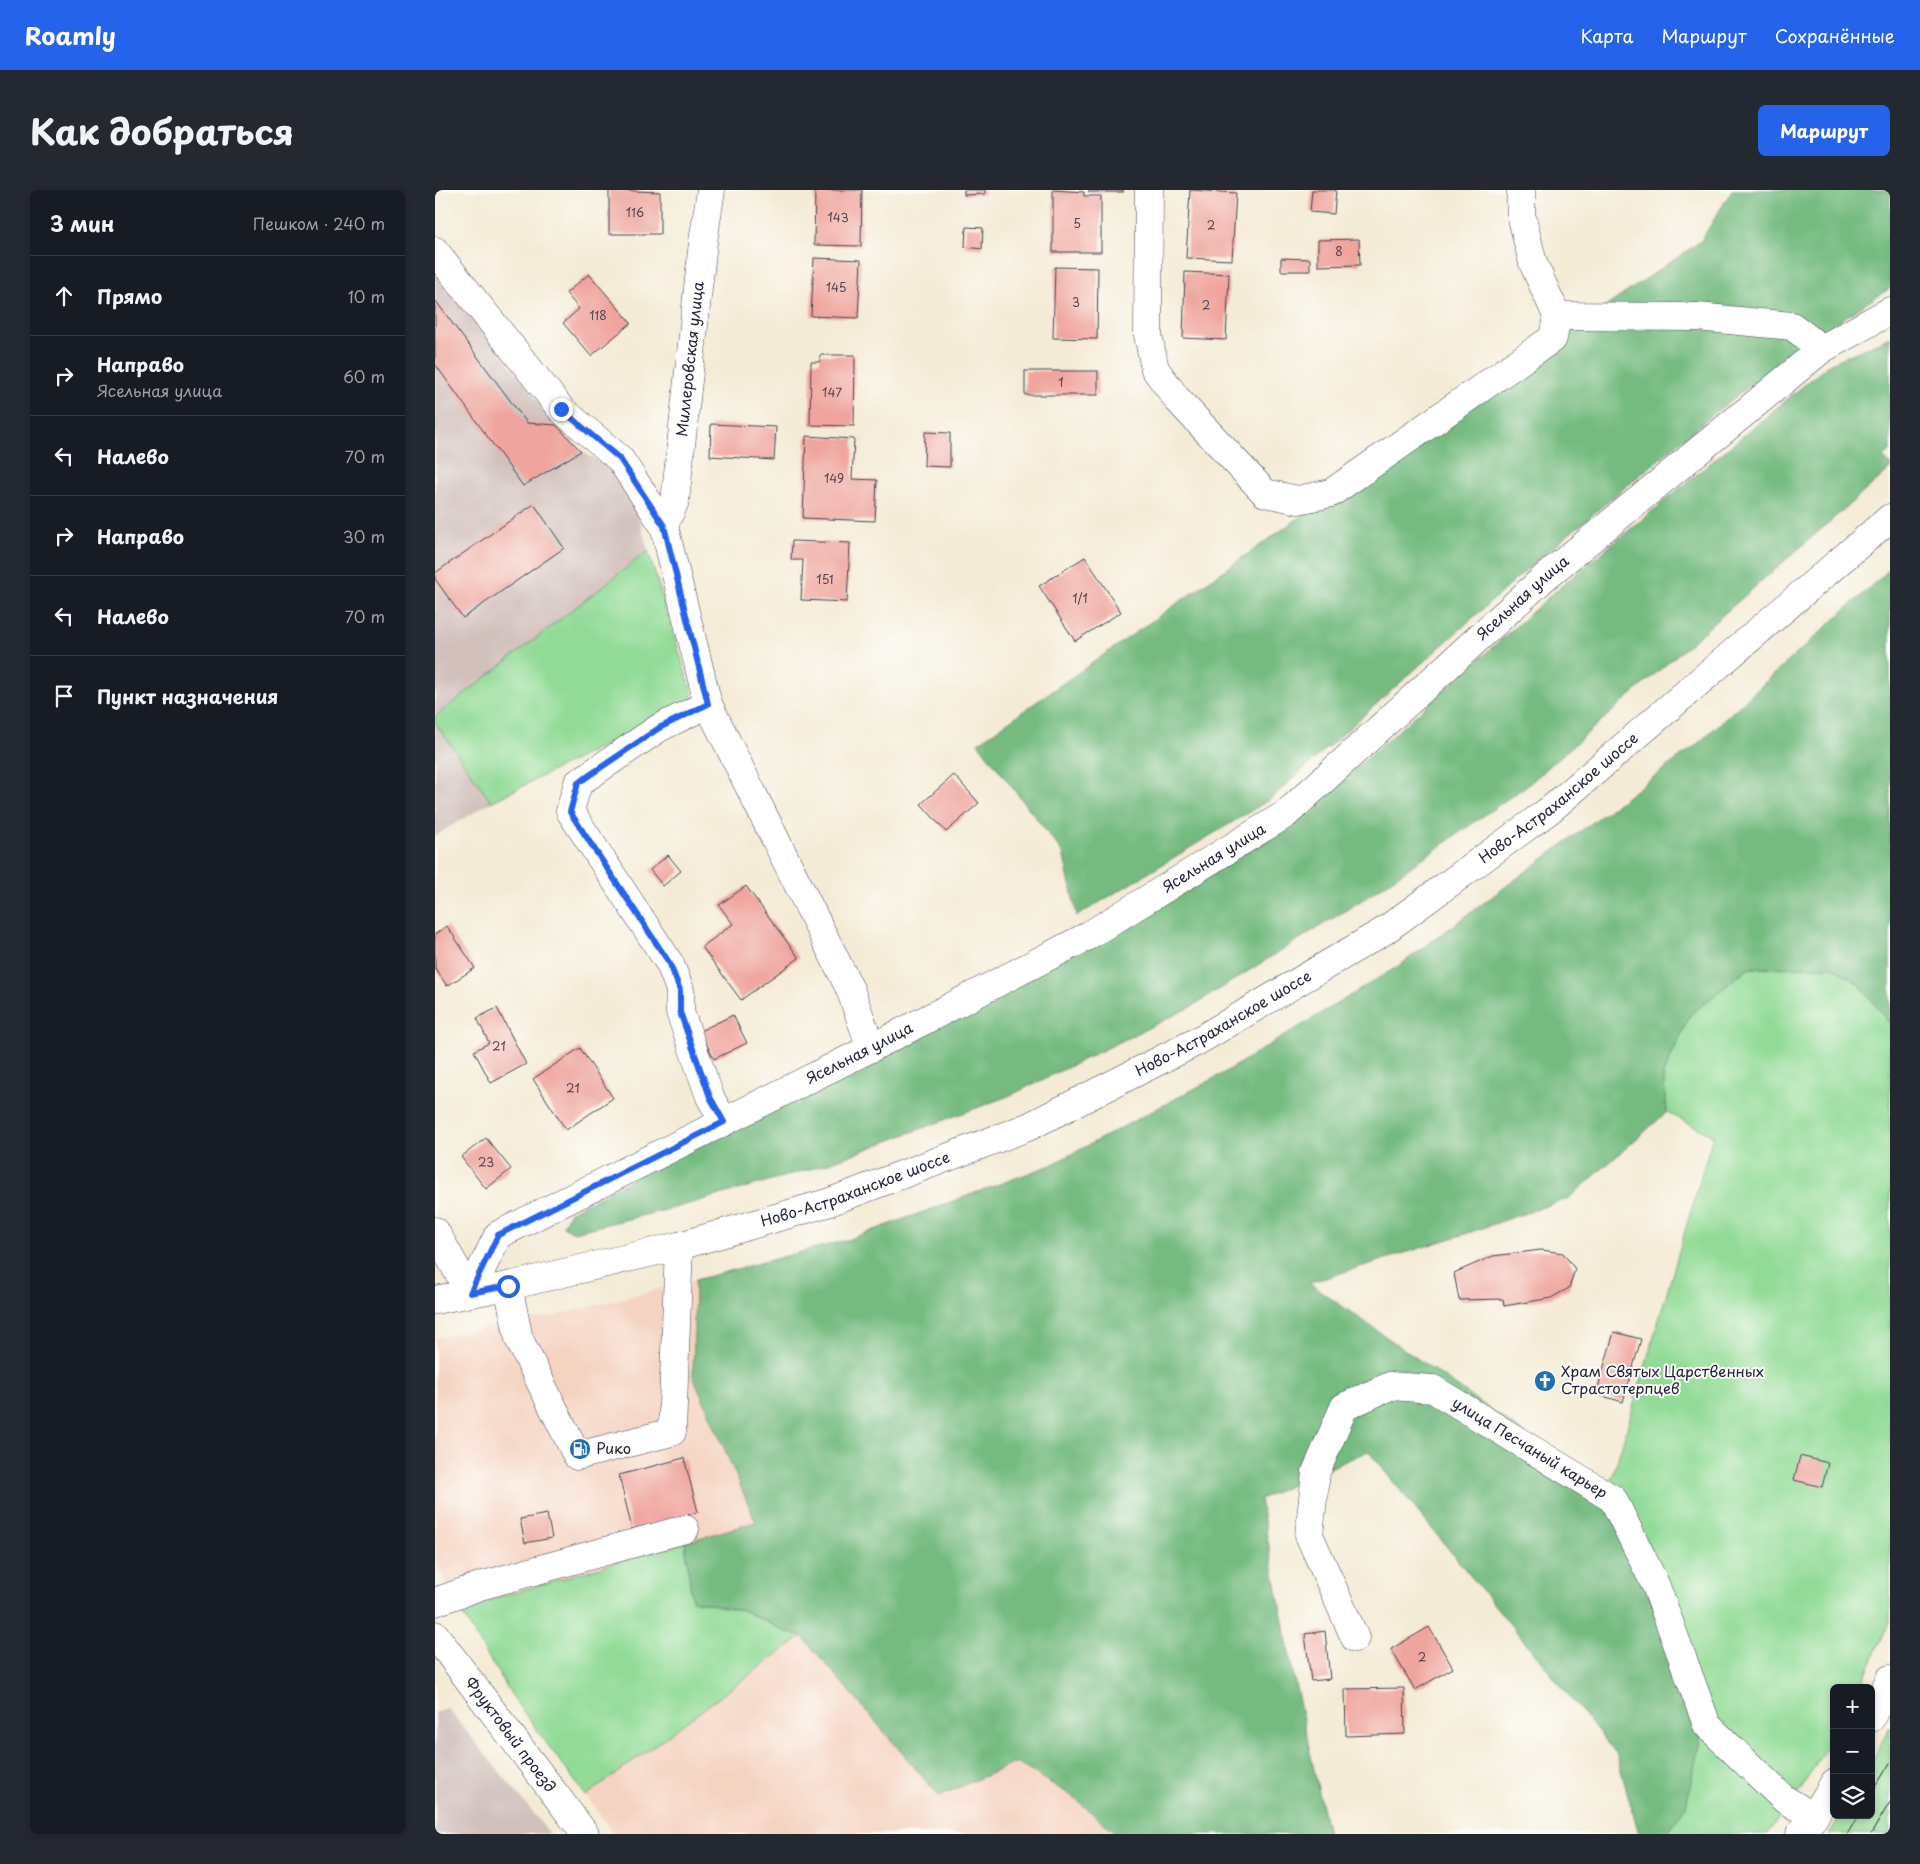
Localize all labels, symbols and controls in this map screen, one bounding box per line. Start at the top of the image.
text: Roamly [25,17,116,53]
text: Карта [1581,22,1633,49]
text: Маршрут [1661,22,1747,49]
text: Сохранённые [1775,22,1895,49]
text: Как добраться [30,104,294,157]
button: Маршрут [1758,105,1890,156]
house number: 116 [626,203,644,221]
text: 3 мин [50,207,114,239]
house number: 143 [827,208,849,226]
text: Пешком · 240 m [253,211,385,235]
house number: 5 [1073,214,1081,232]
house number: 2 [1207,216,1215,234]
house number: 8 [1335,242,1343,260]
house number: 145 [826,278,846,296]
street label: Миллеровская улица [669,280,709,438]
icon: ahead [50,282,78,310]
text: Прямо [97,282,162,310]
text: 10 m [348,284,385,308]
house number: 3 [1072,293,1080,311]
house number: 2 [1202,296,1210,314]
house number: 118 [589,306,607,324]
text: Направо [97,350,184,378]
icon: right [50,362,78,390]
text: 60 m [343,364,385,388]
house number: 1 [1058,373,1064,391]
text: Ясельная улица [97,378,222,402]
house number: 147 [822,383,842,401]
route end [550,398,573,421]
icon: left [50,442,78,470]
text: Налево [97,442,169,470]
text: 70 m [345,444,385,468]
house number: 149 [824,469,844,487]
icon: right [50,522,78,550]
text: Направо [97,522,184,550]
text: 30 m [343,524,385,548]
street label: Ясельная улица [1470,549,1574,645]
house number: 151 [816,570,834,588]
house number: 1/1 [1072,589,1088,607]
icon: left [50,602,78,630]
text: Налево [97,602,169,630]
text: 70 m [345,604,385,628]
icon: arrive [50,682,78,710]
text: Пункт назначения [97,682,278,710]
street label: Ново-Астраханское шоссе [1473,726,1643,868]
street label: Ясельная улица [1157,816,1270,898]
street label: Ново-Астраханское шоссе [1131,964,1315,1081]
street label: Ясельная улица [801,1015,917,1089]
house number: 21 [492,1037,506,1055]
house number: 21 [566,1079,580,1097]
street label: Ново-Астраханское шоссе [757,1145,953,1232]
house number: 23 [478,1153,494,1171]
route start [497,1275,520,1298]
place label: Храм Святых Царственных Страстотерпцев [1561,1359,1764,1399]
church icon: Храм Святых Царственных Страстотерпцев [1533,1369,1557,1393]
street label: улица Песчаный карьер [1448,1390,1613,1503]
place label: Рико [596,1436,631,1459]
fuel station icon: Рико [568,1437,592,1461]
house number: 2 [1418,1648,1426,1666]
street label: Фруктовый проезд [460,1671,563,1796]
map controls [1830,1684,1875,1819]
button: + [1830,1684,1875,1729]
button: − [1830,1729,1875,1774]
button: layers [1830,1774,1875,1819]

